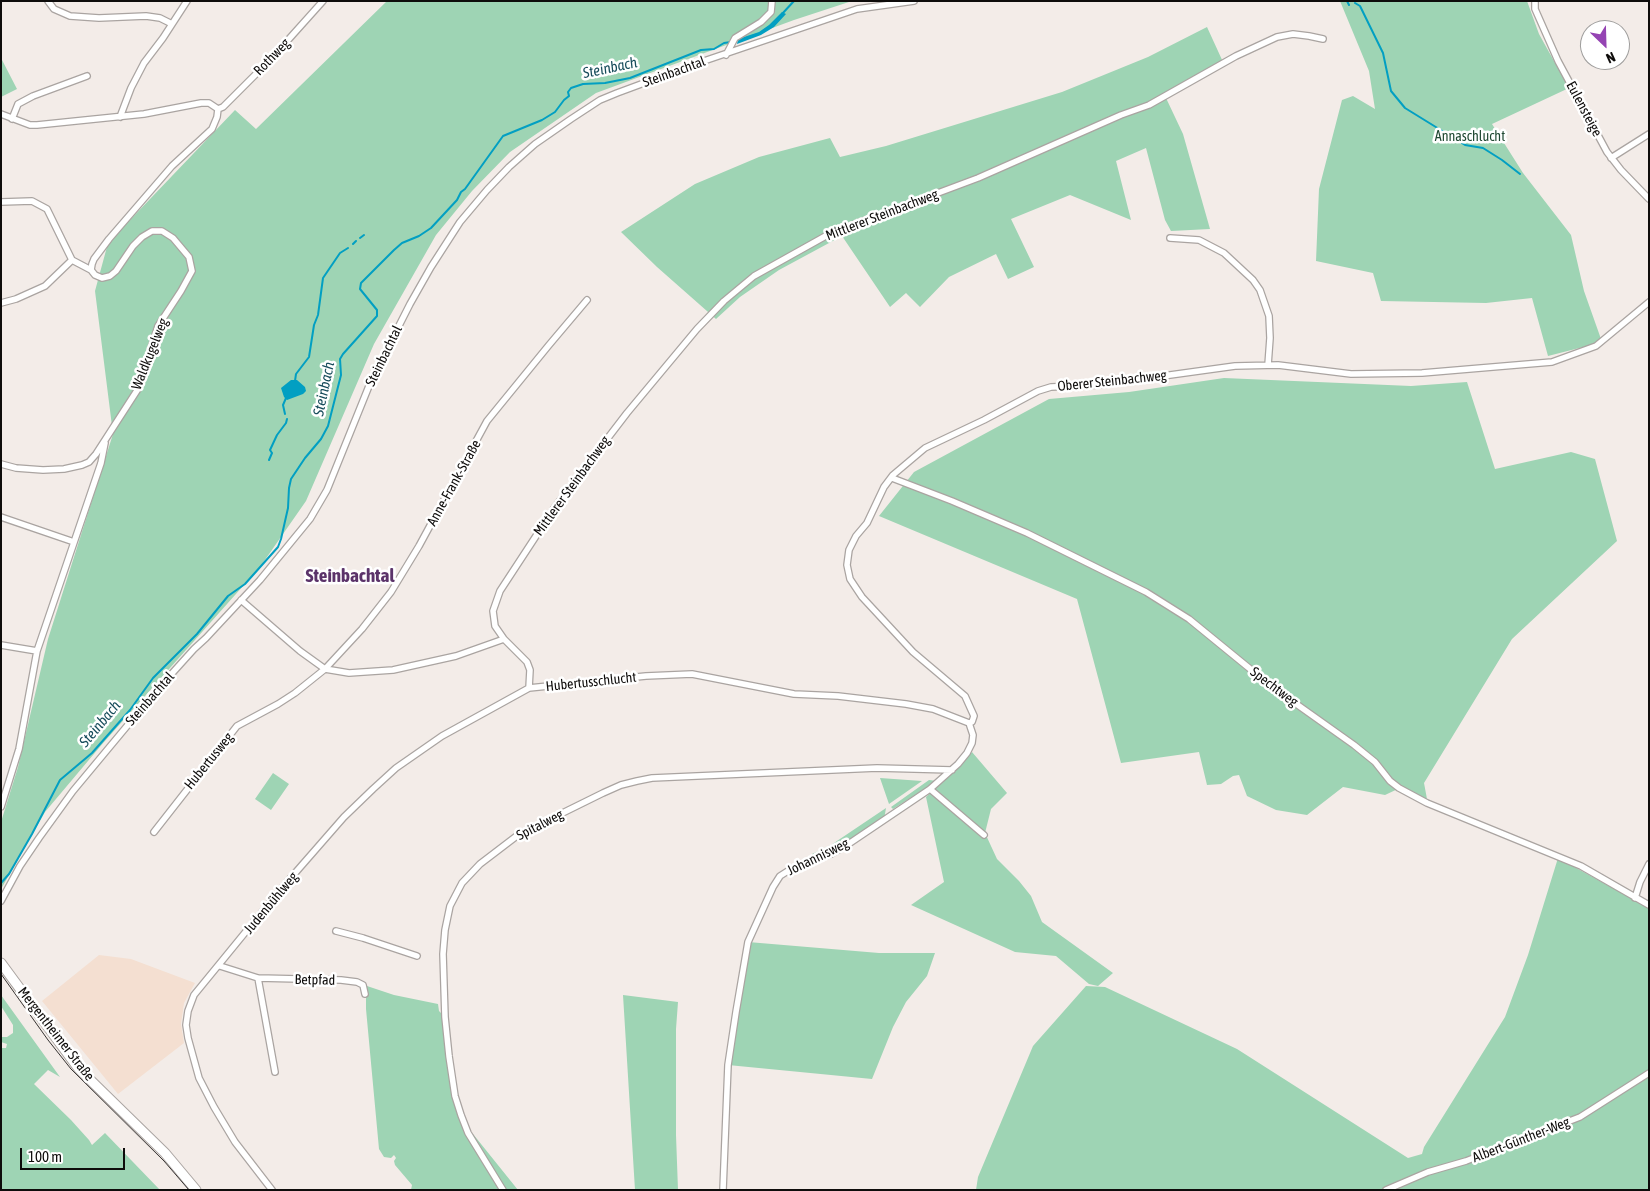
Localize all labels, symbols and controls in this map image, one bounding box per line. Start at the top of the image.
north arrow [1580,20,1630,70]
street label: Rothweg [250,35,294,79]
text: N [1604,49,1618,67]
water label: Steinbach [581,53,639,83]
street label: Steinbachtal [640,53,708,91]
street label: Eulensteige [1563,79,1605,139]
park label: Annaschlucht [1435,129,1505,145]
street label: Mittlerer Steinbachweg [823,186,941,244]
street label: Waldkugelweg [128,316,172,392]
street label: Steinbachtal [362,323,406,389]
water label: Steinbach [309,360,339,418]
street label: Oberer Steinbachweg [1057,367,1167,395]
street label: Mittlerer Steinbachweg [530,433,614,539]
street label: Anne-Frank-Straße [423,437,485,529]
district label: Steinbachtal [306,565,394,587]
street label: Spechtweg [1247,664,1301,710]
street label: Steinbachtal [122,669,178,729]
street label: Hubertusschlucht [545,669,637,695]
water label: Steinbach [75,697,125,751]
street label: Hubertusweg [181,729,237,793]
street label: Spitalweg [514,806,566,844]
street label: Johannisweg [784,835,852,879]
street label: Judenbühlweg [240,869,302,937]
street label: Betpfad [295,971,335,989]
street label: Mergentheimer Straße [14,984,98,1084]
street label: Albert-Günther-Weg [1470,1114,1572,1166]
scale bar [22,1138,128,1170]
text: 100 m [28,1148,62,1165]

